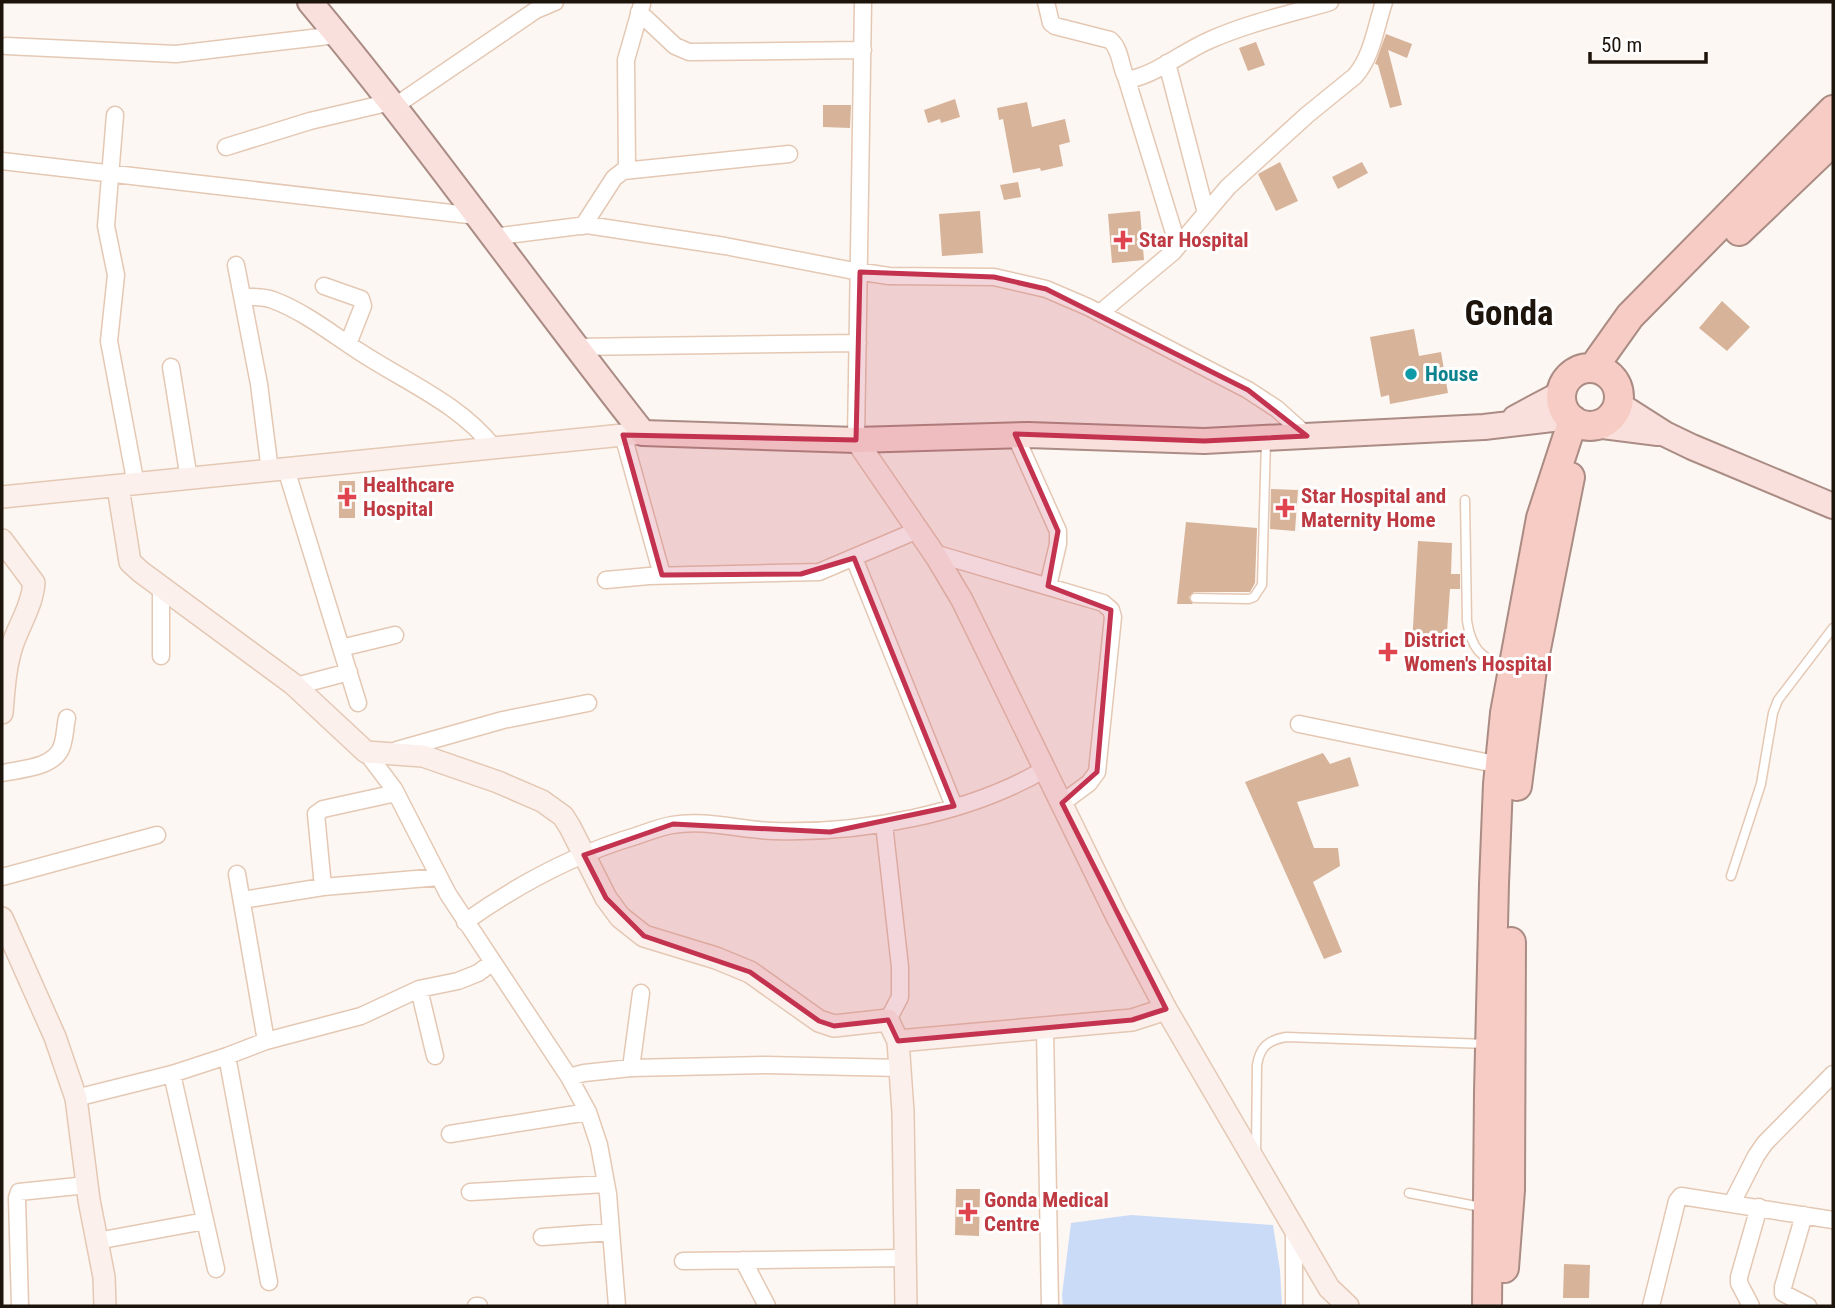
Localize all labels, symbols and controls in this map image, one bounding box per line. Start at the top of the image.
scale bar [1590,21,1706,65]
text: 50 m [1601,33,1642,57]
place label: Star Hospital [1139,228,1249,252]
marker: Star Hospital [1113,230,1133,250]
district label: Gonda [1465,293,1553,334]
place label: House [1425,362,1478,386]
marker: House [1403,366,1419,382]
place label: Healthcare Hospital [363,473,454,521]
place label: Star Hospital and Maternity Home [1301,484,1446,532]
marker: Healthcare Hospital [337,487,357,507]
marker: Star Hospital and Maternity Home [1275,498,1295,518]
place label: District Women's Hospital [1404,628,1552,676]
marker: District Women's Hospital [1378,642,1398,662]
place label: Gonda Medical Centre [984,1188,1109,1236]
marker: Gonda Medical Centre [958,1202,978,1222]

